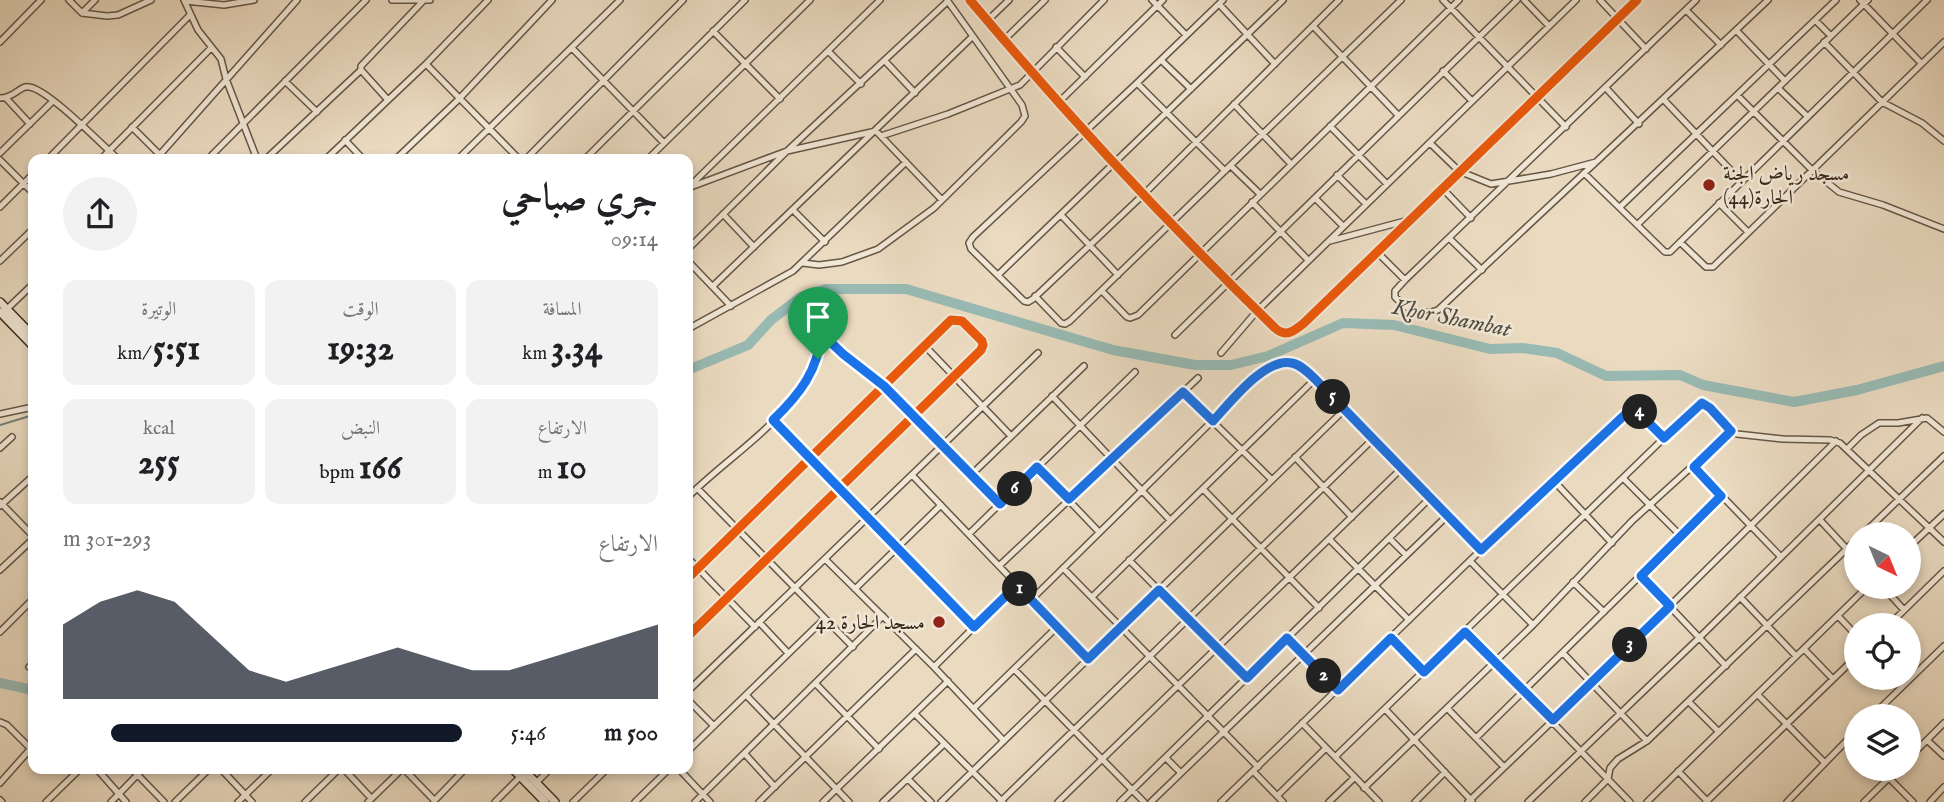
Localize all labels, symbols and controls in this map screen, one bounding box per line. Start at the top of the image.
place label: مسجد رياض الجنة الحارة(44) [1723,161,1849,212]
text: جري صباحي [501,175,658,223]
button: share [63,177,137,251]
marker: مسجد رياض الجنة الحارة(44) [1701,177,1717,193]
text: 09:14 [611,225,658,254]
pin [788,287,848,359]
water label: Khor Shambat [1389,293,1515,344]
text: الوتيرة [141,298,176,322]
text: الوقت [342,298,379,322]
text: المسافة [543,298,582,322]
icon: arrive [799,298,837,336]
text: 5:51 [153,327,200,372]
text: 19:32 [327,327,394,372]
text: 3.34 [551,327,602,372]
text: /km [117,342,153,366]
text: km [522,342,551,366]
pin: 5 [1316,380,1350,414]
text: 5 [1329,384,1336,408]
pin: 4 [1622,394,1658,430]
text: 4 [1635,399,1644,423]
text: kcal [143,417,175,441]
text: النبض [341,417,380,441]
text: الارتفاع [538,417,587,441]
text: 255 [138,441,180,486]
text: 166 [359,446,401,491]
text: 10 [557,446,587,491]
text: bpm [320,461,359,485]
text: m [538,461,557,485]
pin: 6 [998,472,1032,506]
text: 6 [1010,476,1019,500]
north arrow [1844,522,1922,598]
map controls [1844,522,1921,781]
text: 293–301 m [63,525,151,554]
text: الارتفاع [598,530,658,559]
pin: 1 [1002,572,1038,606]
text: 1 [1016,576,1023,600]
place label: مسجد الحارة 42 [816,610,925,637]
button: locate [1844,613,1921,690]
marker: مسجد الحارة 42 [931,614,947,630]
pin: 3 [1612,628,1648,662]
text: 3 [1626,632,1633,656]
pin: 2 [1306,658,1342,694]
text: 2 [1319,663,1328,687]
button: layers [1844,704,1921,781]
text: 5:46 [511,719,546,748]
text: 500 m [604,719,658,748]

